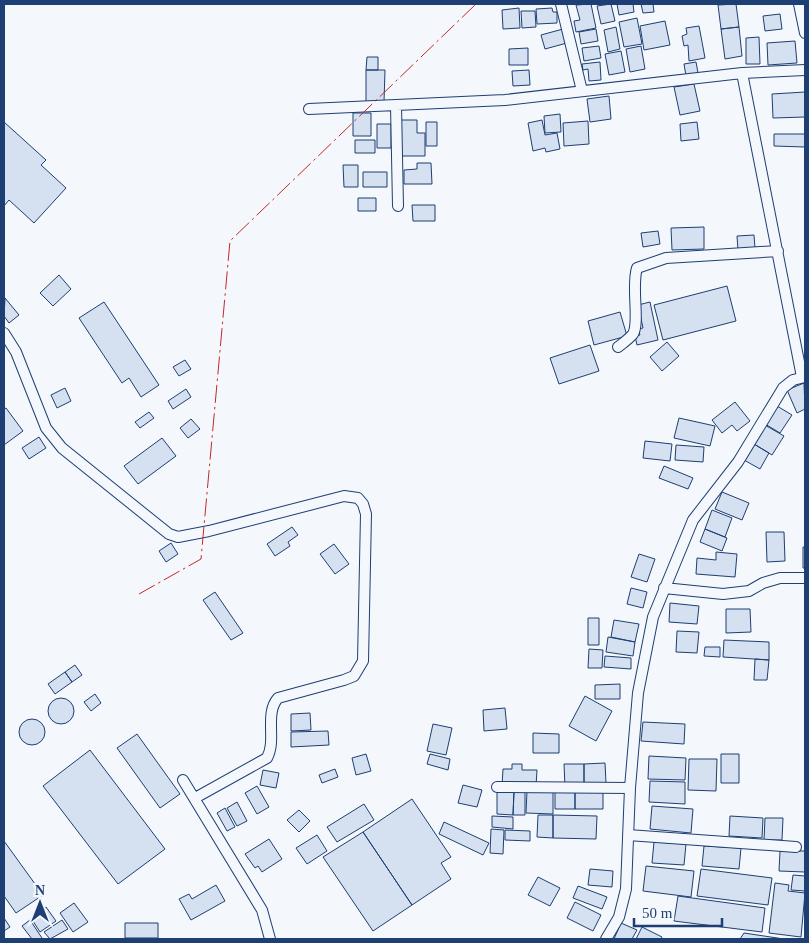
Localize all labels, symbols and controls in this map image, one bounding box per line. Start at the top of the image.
north arrow [15,878,65,928]
text: N [35,883,45,898]
scale bar [634,896,722,928]
text: 50 m [642,905,673,921]

